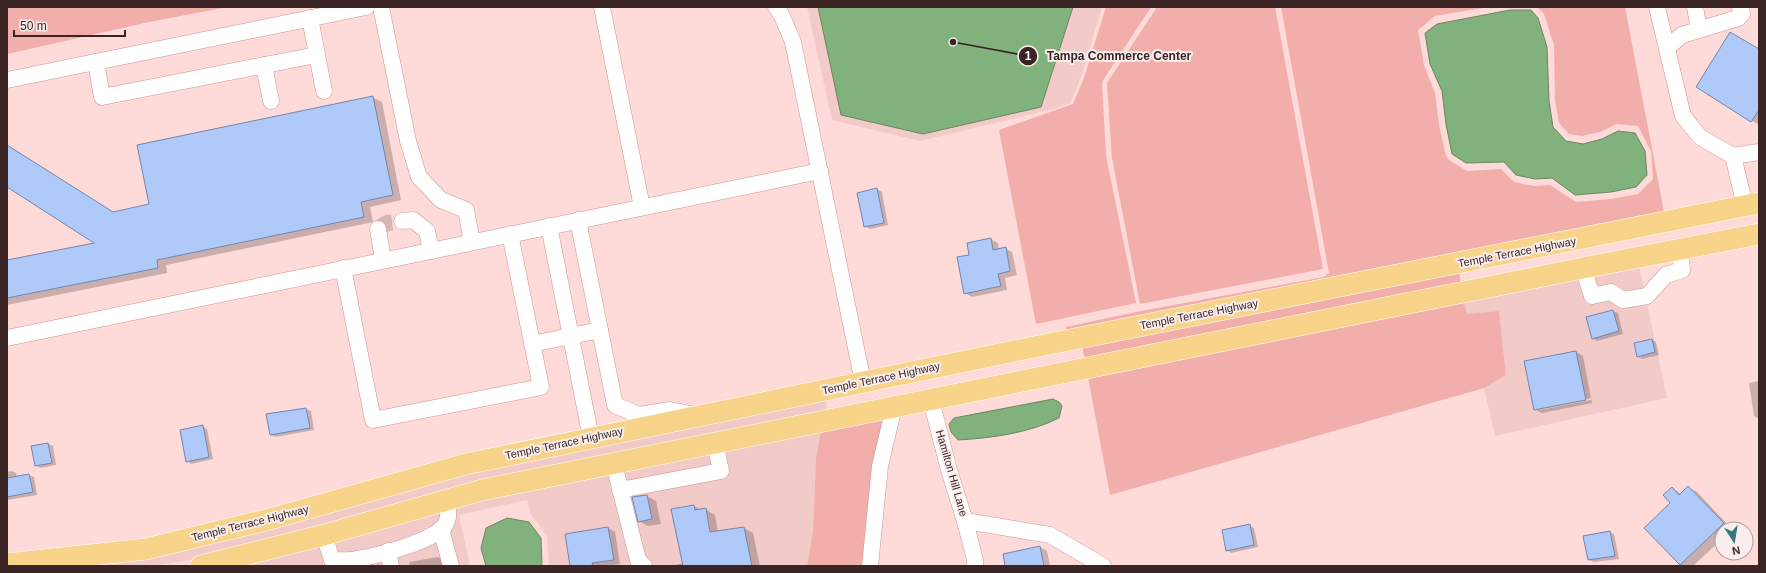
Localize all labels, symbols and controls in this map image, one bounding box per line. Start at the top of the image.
scale bar [14,12,125,38]
text: 50 m [20,19,47,33]
callout: Tampa Commerce Center [1018,44,1199,68]
text: 1 [1025,49,1032,63]
text: Tampa Commerce Center [1047,49,1192,63]
street label: Temple Terrace Highway [1457,235,1578,269]
street label: Temple Terrace Highway [1139,297,1260,331]
street label: Temple Terrace Highway [821,360,942,396]
street label: Temple Terrace Highway [504,425,625,461]
street label: Hamilton Hill Lane [934,428,970,518]
street label: Temple Terrace Highway [190,503,310,543]
north arrow [1714,521,1754,561]
text: N [1731,544,1741,557]

